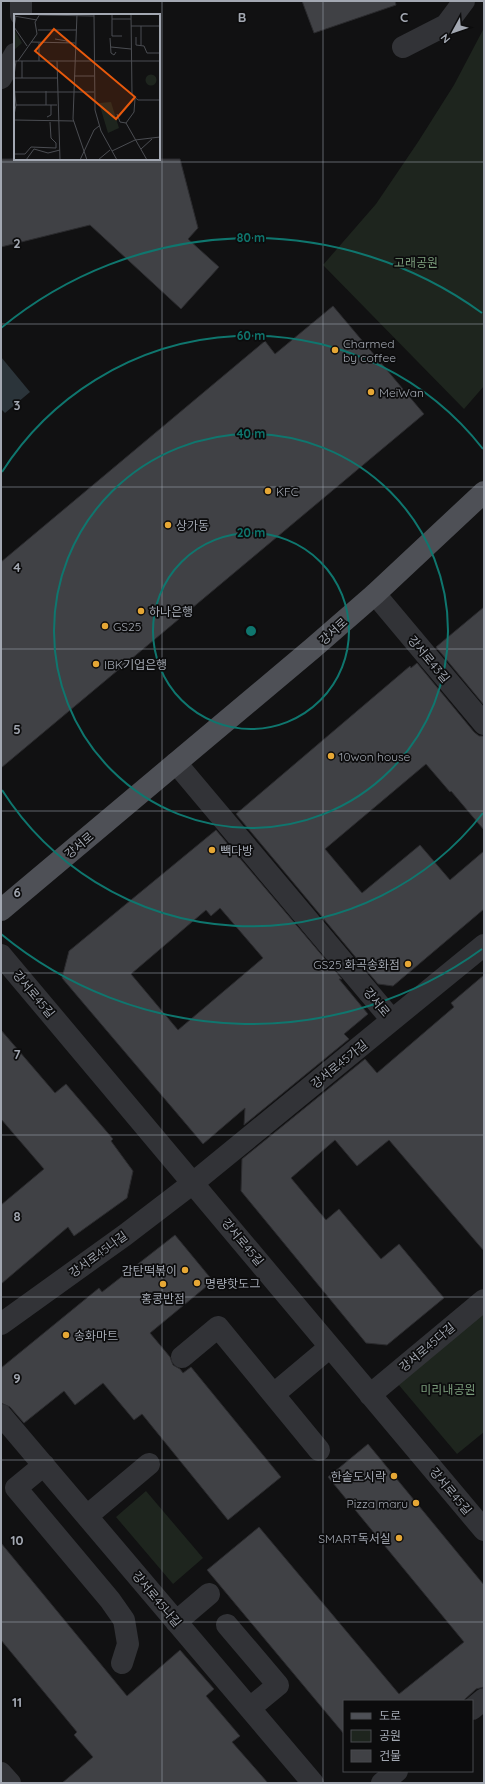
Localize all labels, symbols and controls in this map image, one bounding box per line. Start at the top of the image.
text: B [238,9,246,25]
text: C [400,9,408,25]
north arrow [433,12,473,52]
inset map [14,14,160,160]
text: N [437,31,453,46]
text: 80 m [237,230,265,245]
text: 2 [13,235,21,251]
park label: 고래공원 [394,255,438,270]
text: 60 m [237,328,265,343]
place label: Charmed by coffee [343,336,396,365]
marker: Charmed by coffee [330,345,340,355]
place label: MeiWan [379,385,424,400]
marker: MeiWan [366,387,376,397]
text: 3 [14,397,21,413]
text: 40 m [237,426,265,441]
place label: KFC [276,484,299,499]
marker: KFC [263,486,273,496]
place label: 상가동 [176,518,209,533]
marker: 상가동 [163,520,173,530]
text: 20 m [237,525,265,540]
text: 4 [13,559,21,575]
place label: 하나은행 [149,604,193,619]
marker: 하나은행 [136,606,146,616]
street label: 강서로 [316,614,350,648]
place label: GS25 [113,619,141,634]
marker: GS25 [100,621,110,631]
centre of rings [244,624,258,638]
street label: 강서로43길 [405,632,453,686]
place label: IBK기업은행 [104,657,167,672]
marker: IBK기업은행 [91,659,101,669]
text: 5 [13,721,21,737]
place label: 10won house [339,749,411,764]
marker: 10won house [326,751,336,761]
street label: 강서로 [61,829,97,861]
place label: 빽다방 [220,843,253,858]
marker: 빽다방 [207,845,217,855]
text: 6 [13,884,21,900]
place label: GS25 화곡송화점 [313,957,400,972]
marker: GS25 화곡송화점 [403,959,413,969]
street label: 강서로45길 [10,967,58,1021]
street label: 강서로 [361,984,393,1020]
street label: 강서로45가길 [308,1037,370,1091]
text: 7 [13,1046,21,1062]
text: 8 [13,1208,21,1224]
street label: 강서로45길 [219,1215,267,1269]
street label: 강서로45나길 [66,1228,130,1280]
place label: 감탄떡볶이 [122,1263,177,1278]
marker: 감탄떡볶이 [180,1265,190,1275]
place label: 명량핫도그 [205,1276,260,1291]
marker: 명량핫도그 [192,1278,202,1288]
marker: 홍콩반점 [158,1279,168,1289]
place label: 홍콩반점 [141,1291,185,1306]
street label: 강서로45다길 [396,1319,458,1375]
place label: 송화마트 [74,1328,118,1343]
marker: 송화마트 [61,1330,71,1340]
text: 9 [13,1370,21,1386]
park label: 미리내공원 [420,1382,476,1397]
street label: 강서로45길 [427,1464,475,1518]
place label: 한솥도시락 [331,1469,386,1484]
marker: 한솥도시락 [389,1471,399,1481]
place label: Pizza maru [347,1496,408,1511]
marker: Pizza maru [411,1498,421,1508]
place label: SMART독서실 [318,1531,391,1546]
text: 10 [10,1532,24,1548]
marker: SMART독서실 [394,1533,404,1543]
street label: 강서로45나길 [129,1568,185,1630]
text: 11 [12,1694,22,1710]
legend [343,1700,473,1772]
text: 도로 [379,1708,401,1723]
text: 공원 [379,1728,401,1743]
text: 건물 [379,1748,401,1763]

